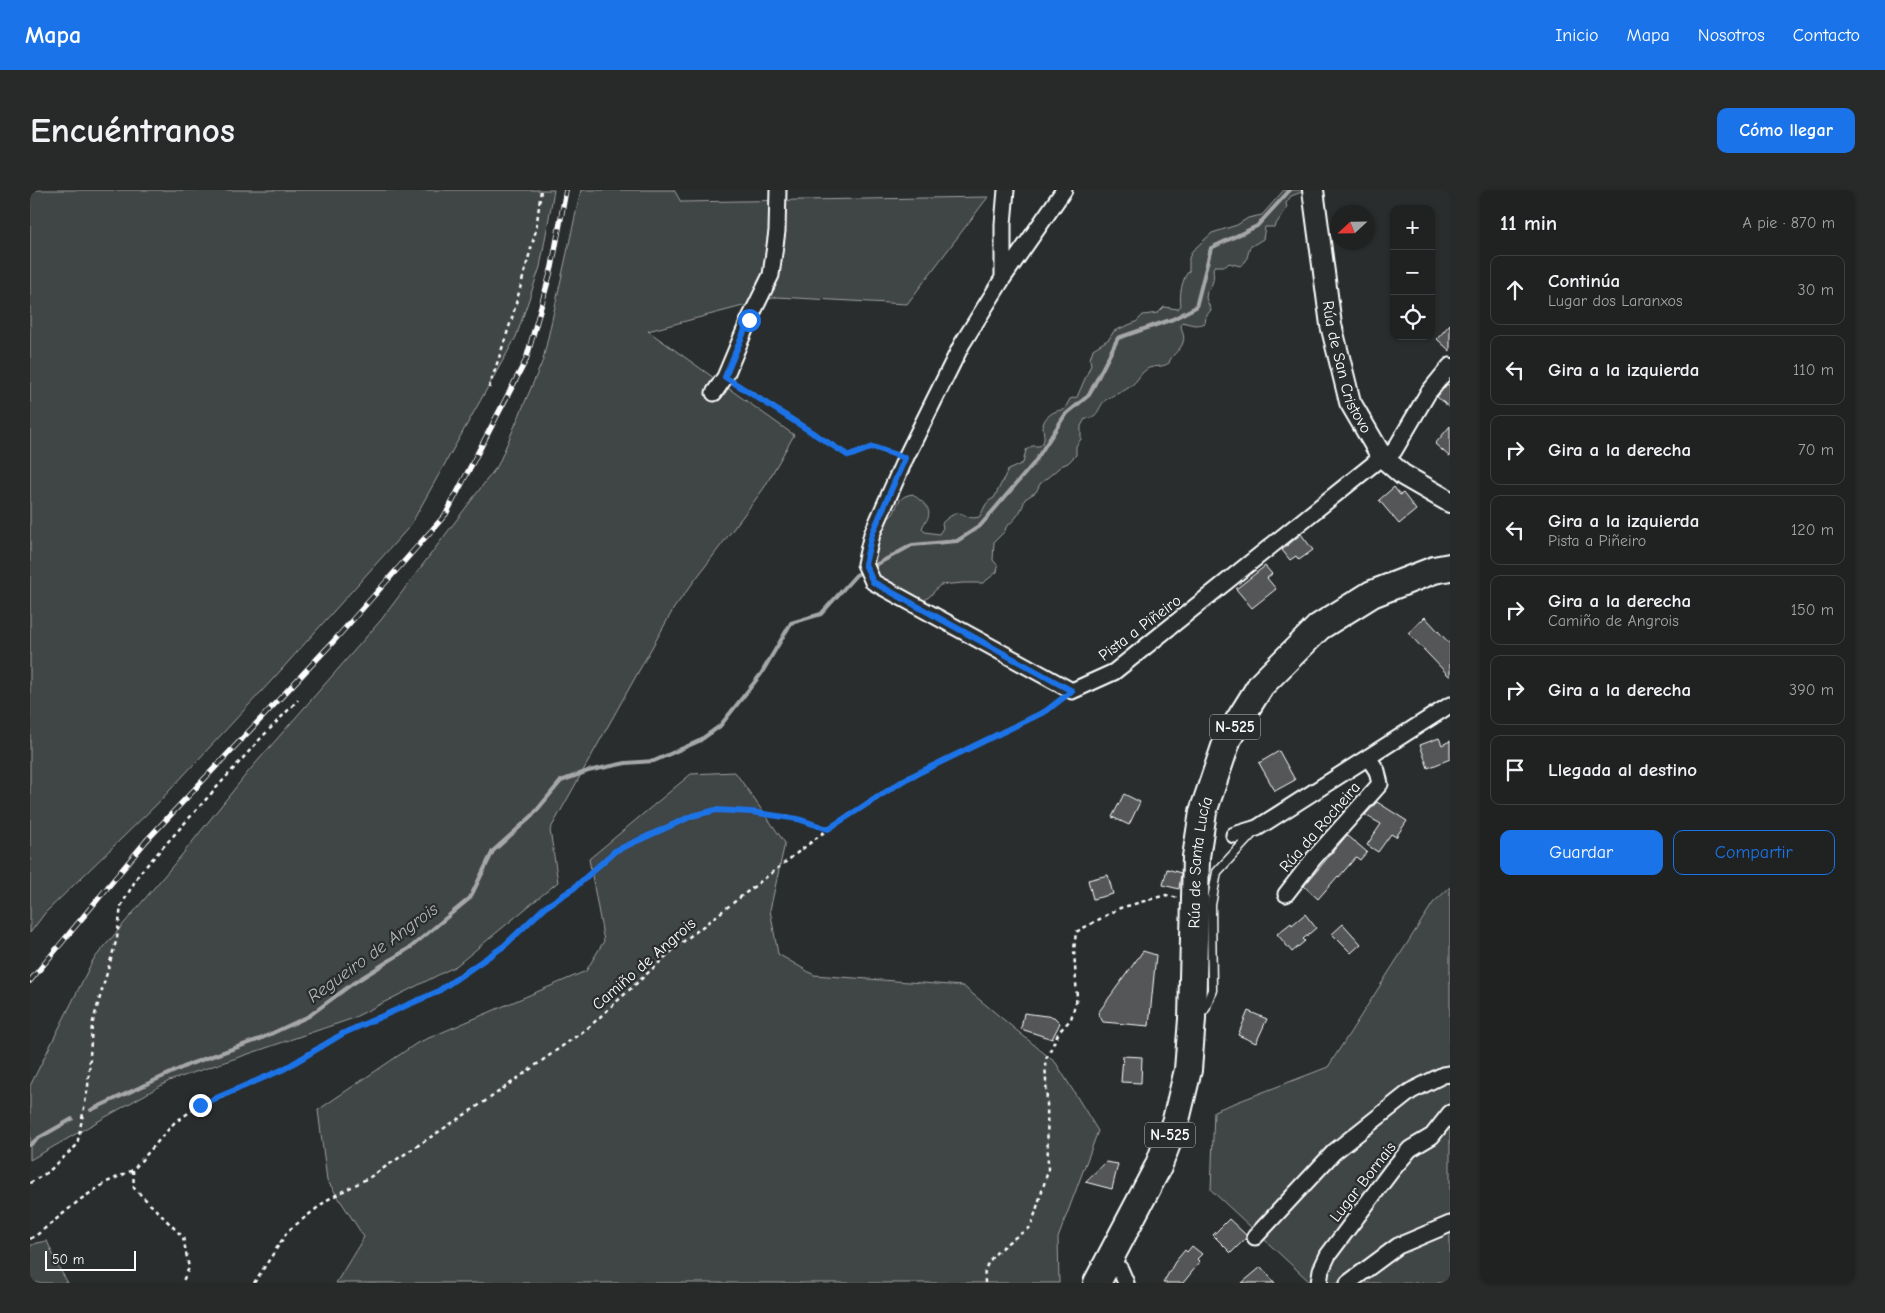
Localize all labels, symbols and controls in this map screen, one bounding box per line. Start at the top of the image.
text: Mapa [25,21,81,49]
text: Inicio [1555,25,1599,46]
text: Mapa [1627,25,1670,46]
text: Nosotros [1698,25,1765,46]
text: Contacto [1793,25,1860,46]
button: Cómo llegar [1717,108,1855,153]
text: Encuéntranos [30,110,235,151]
north arrow [1330,205,1375,250]
map controls [1390,205,1435,340]
button: + [1390,205,1435,250]
text: 11 min [1500,211,1557,235]
text: A pie · 870 m [1743,214,1835,232]
button: − [1390,250,1435,295]
text: Continúa [1548,270,1620,292]
icon: ahead [1501,276,1529,304]
text: 30 m [1798,281,1834,299]
text: Lugar dos Laranxos [1548,292,1683,310]
button: locate [1390,295,1435,340]
street label: Rúa de San Cristovo [1319,300,1375,436]
route start [738,309,761,332]
icon: left [1501,356,1529,384]
text: Gira a la izquierda [1548,359,1699,381]
text: 110 m [1793,361,1834,379]
icon: right [1501,436,1529,464]
text: Gira a la derecha [1548,439,1691,461]
text: 70 m [1798,441,1834,459]
text: Gira a la izquierda [1548,510,1699,532]
icon: left [1501,516,1529,544]
text: 120 m [1791,521,1834,539]
text: Pista a Piñeiro [1548,532,1646,550]
text: Gira a la derecha [1548,590,1691,612]
street label: Pista a Piñeiro [1095,591,1185,665]
icon: right [1501,596,1529,624]
text: 150 m [1791,601,1834,619]
text: Camiño de Angrois [1548,612,1679,630]
icon: right [1501,676,1529,704]
text: Gira a la derecha [1548,679,1691,701]
text: 390 m [1789,681,1834,699]
road number: N-525 [1210,714,1260,740]
icon: arrive [1501,756,1529,784]
text: Llegada al destino [1548,759,1697,781]
street label: Rúa da Rocheira [1276,778,1364,876]
street label: Rúa de Santa Lucía [1185,794,1217,929]
button: Guardar [1500,830,1663,875]
button: Compartir [1673,830,1835,875]
water label: Regueiro de Angrois [304,898,443,1007]
street label: Camiño de Angrois [589,914,700,1014]
route end [189,1094,212,1117]
road number: N-525 [1145,1122,1195,1148]
street label: Lugar Bornais [1326,1138,1400,1226]
scale bar [45,1248,136,1271]
text: 50 m [52,1251,84,1268]

